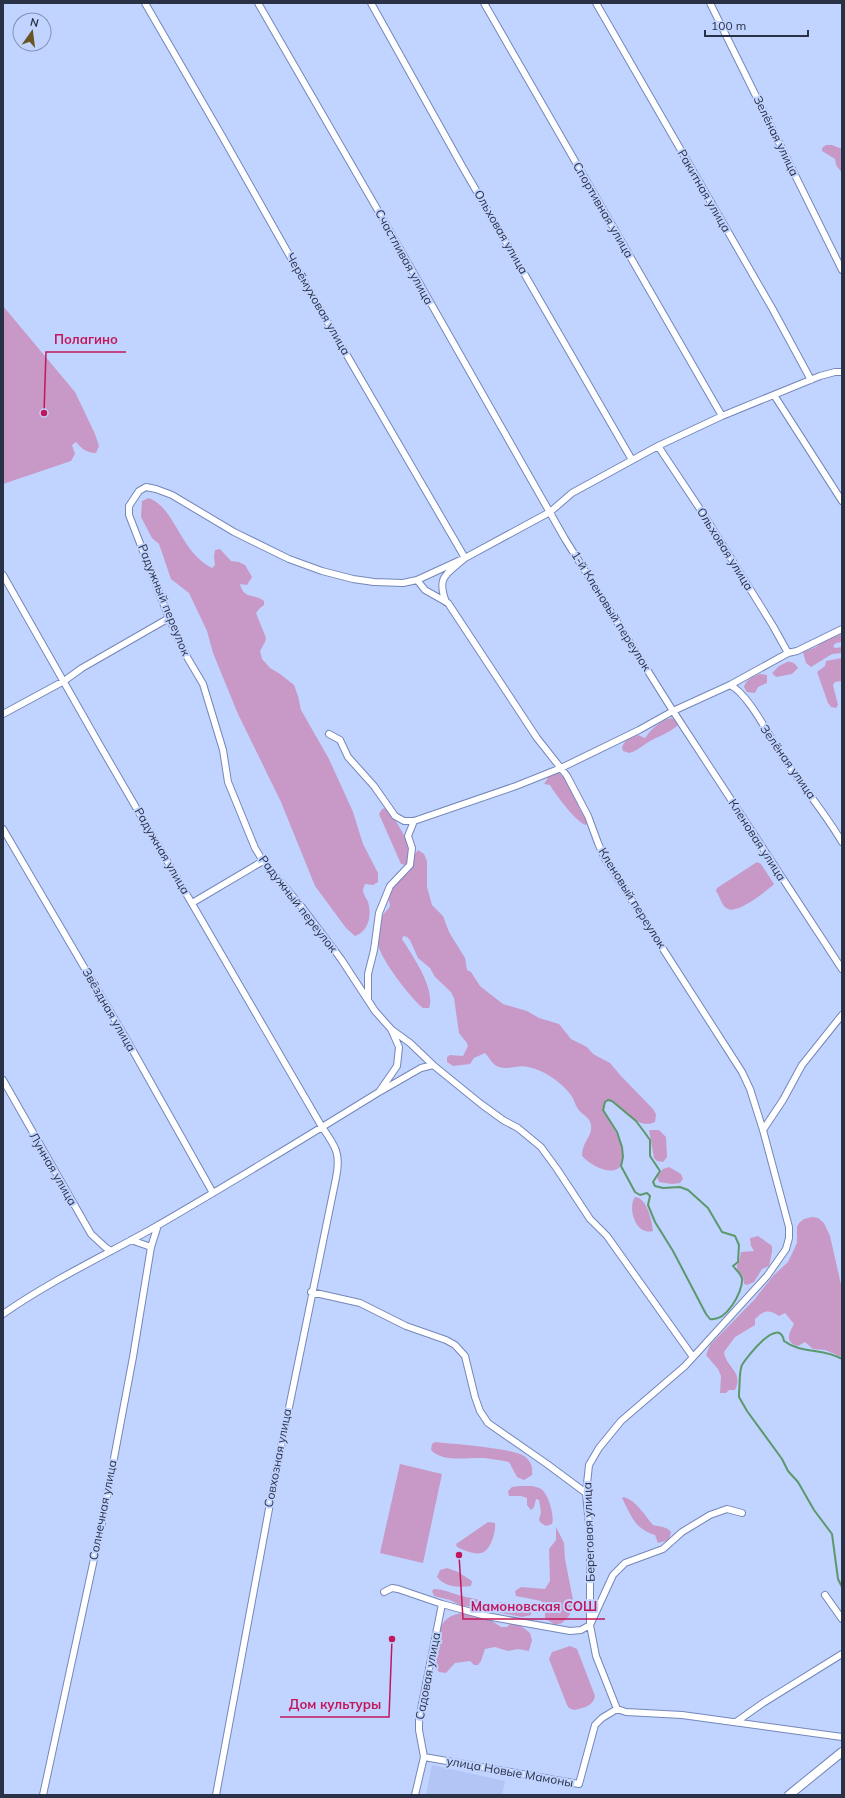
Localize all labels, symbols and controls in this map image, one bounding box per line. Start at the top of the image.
north arrow [12,12,52,52]
scale bar [705,12,808,38]
text: N [29,14,40,30]
text: 100 m [711,18,746,33]
street label: Зелёная улица [751,93,802,178]
street label: Ракитная улица [675,147,734,235]
street label: Спортивная улица [570,159,637,260]
street label: Ольховая улица [471,187,532,277]
street label: Счастливая улица [372,206,437,307]
street label: Черёмуховая улица [283,250,354,358]
callout: Полагино [46,327,126,352]
text: Полагино [54,331,118,347]
street label: Ольховая улица [694,505,757,593]
street label: Радужный переулок [135,542,194,658]
street label: 1-й Кленовый переулок [568,548,655,674]
street label: Зелёная улица [757,722,820,802]
street label: Кленовая улица [725,796,789,883]
street label: Радужная улица [132,805,193,897]
street label: Кленовый переулок [595,845,670,951]
street label: Радужный переулок [256,852,341,956]
street label: Звёздная улица [79,965,139,1054]
street label: Лунная улица [26,1129,80,1208]
street label: Совхозная улица [261,1407,294,1509]
street label: Солнечная улица [85,1459,120,1561]
street label: Береговая улица [579,1482,598,1582]
callout: Мамоновская СОШ [463,1594,605,1619]
text: Мамоновская СОШ [471,1598,597,1614]
street label: Садовая улица [412,1631,443,1721]
callout: Дом культуры [280,1692,389,1717]
text: Дом культуры [289,1696,381,1713]
street label: улица Новые Мамоны [446,1753,575,1790]

